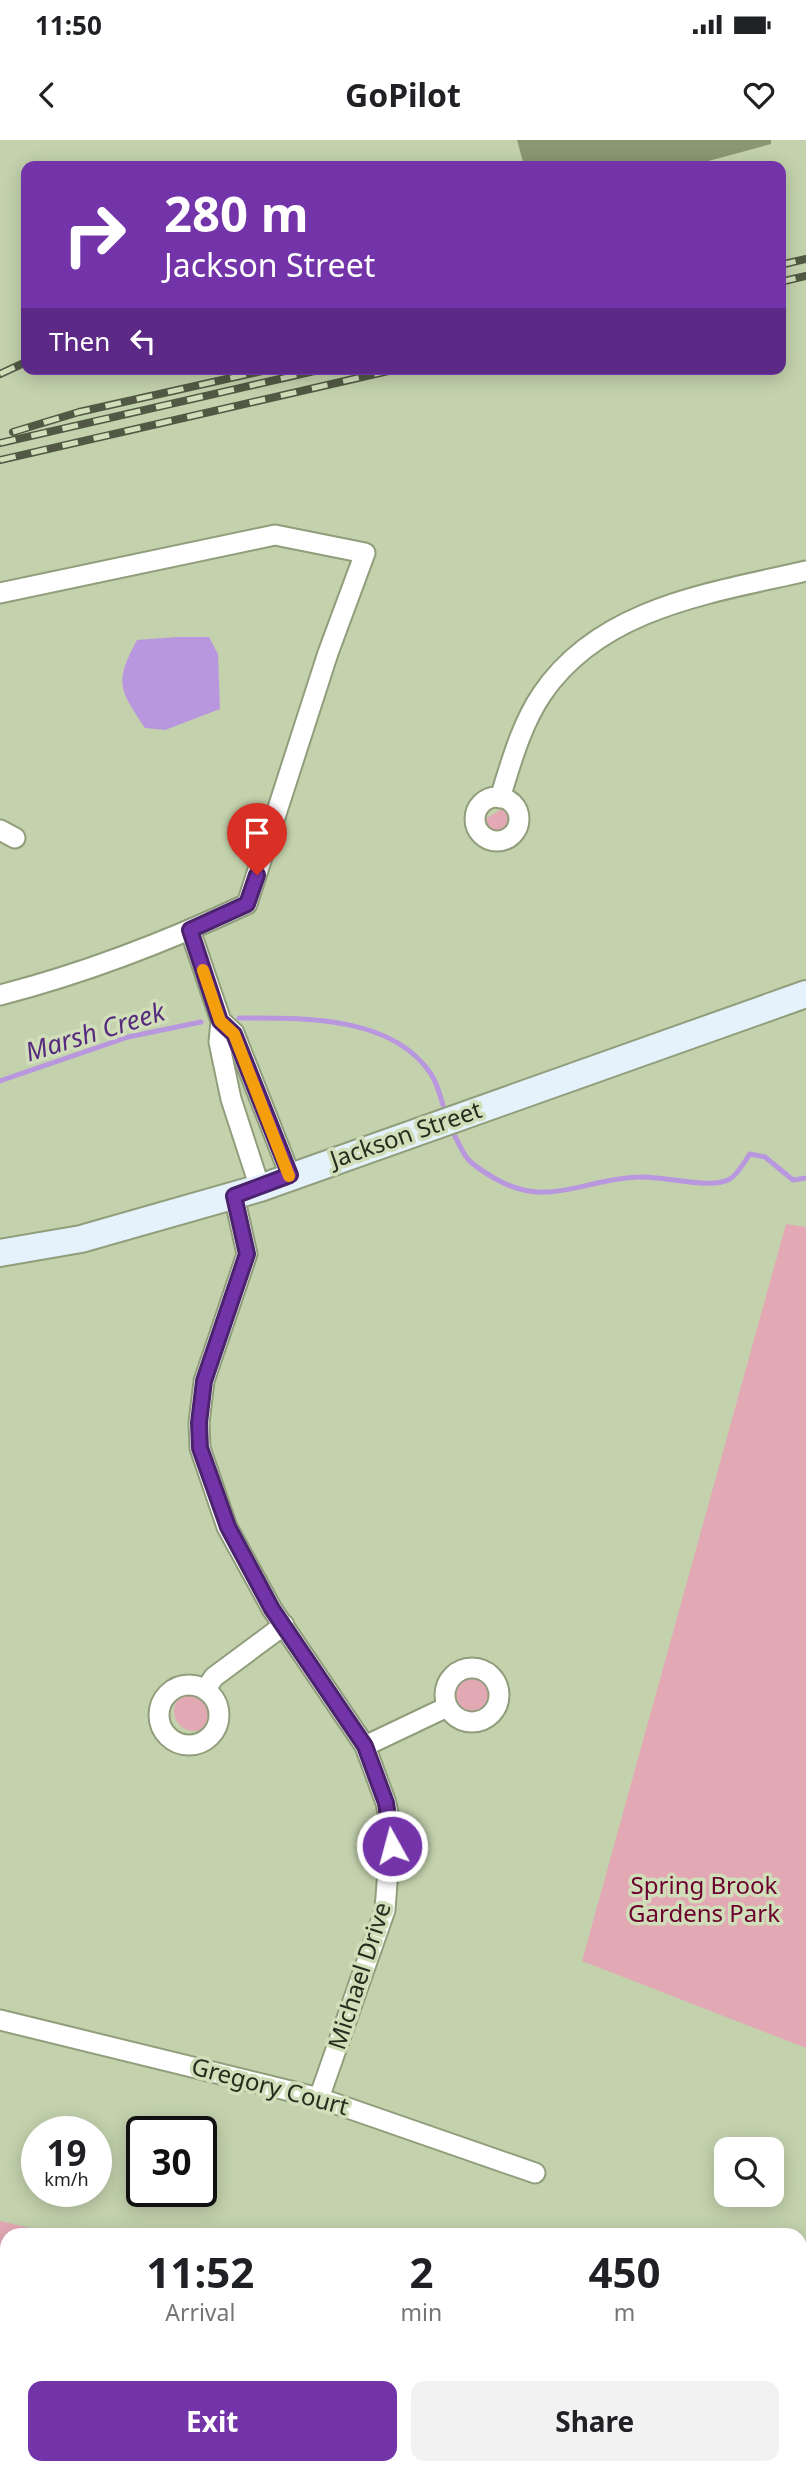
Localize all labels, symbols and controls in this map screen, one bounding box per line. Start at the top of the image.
text: 11:50 [35,7,102,43]
text: GoPilot [345,73,461,116]
icon: back [28,76,66,114]
icon: heart [740,76,778,114]
text: 280 m [164,180,309,246]
icon: right [49,189,140,280]
text: Jackson Street [164,243,375,286]
icon: left [124,322,162,360]
text: Then [49,323,110,359]
pin [227,803,287,875]
icon: arrive [238,814,276,852]
water label: Marsh Creek [21,992,170,1069]
street label: Jackson Street [323,1092,486,1176]
position arrow [355,1809,429,1883]
park label: Spring Brook Gardens Park [628,1868,780,1929]
street label: Michael Drive [319,1898,398,2053]
street label: Gregory Court [188,2049,353,2122]
speed limit sign: 30 [126,2116,217,2207]
text: 19 [46,2129,87,2176]
map controls [714,2137,784,2207]
button: search [714,2137,784,2207]
text: km/h [44,2167,89,2191]
text: 11:52 [146,2243,254,2300]
text: 2 [409,2243,433,2300]
text: 450 [589,2243,661,2300]
text: Arrival [165,2296,235,2328]
text: min [401,2296,442,2328]
text: m [614,2296,635,2328]
button: Exit [28,2381,397,2461]
button: Share [411,2381,779,2461]

